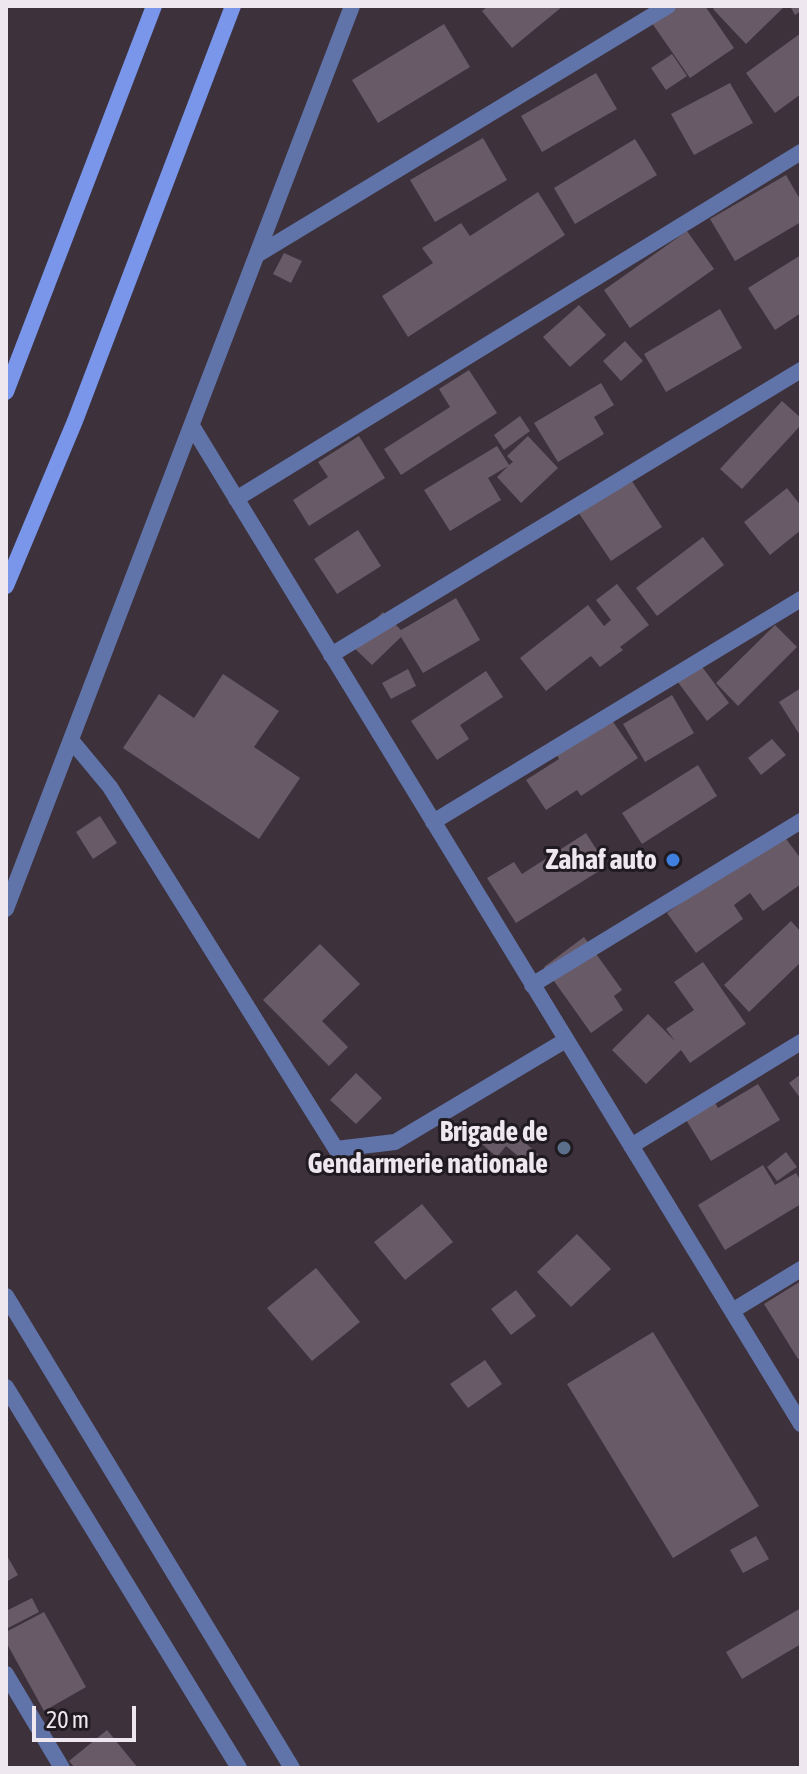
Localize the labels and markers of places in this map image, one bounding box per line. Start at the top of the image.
place label: Zahaf auto [546,843,657,877]
marker: Zahaf auto [664,851,682,869]
place label: Brigade de Gendarmerie nationale [307,1115,548,1181]
marker: Brigade de Gendarmerie nationale [555,1139,573,1157]

